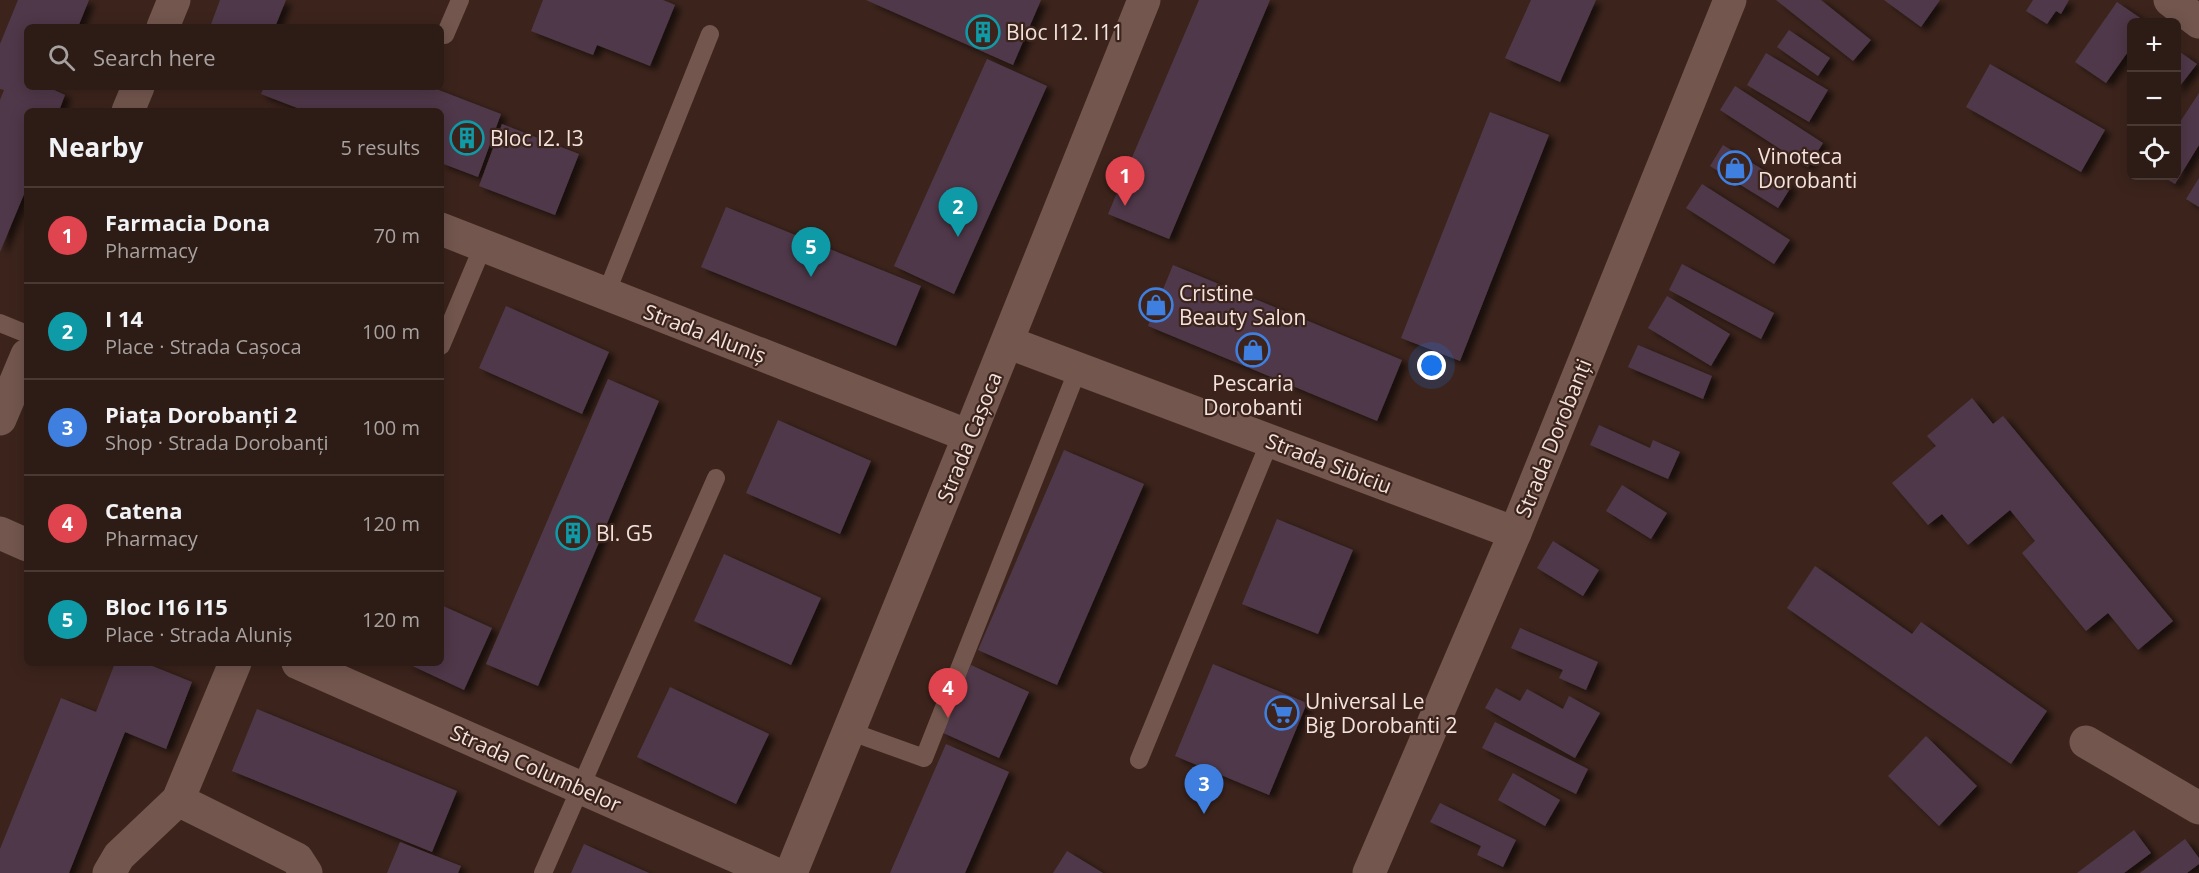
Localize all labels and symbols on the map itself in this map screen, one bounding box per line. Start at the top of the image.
building icon: Bloc I12. I11 [965,14,1001,50]
place label: Bloc I12. I11 [1006,18,1124,46]
building icon: Bloc I2. I3 [449,120,485,156]
place label: Bloc I2. I3 [490,124,584,152]
place label: Vinoteca Dorobanti [1758,142,1857,194]
shop icon: Vinoteca Dorobanti [1717,150,1753,186]
pin: 1 [1106,156,1144,206]
pin: 2 [938,188,978,237]
pin: 5 [792,228,830,277]
place label: Cristine Beauty Salon [1179,279,1306,331]
shop icon: Cristine Beauty Salon [1138,287,1174,323]
street label: Strada Aluniș [640,297,770,369]
shop icon: Pescaria Dorobanti [1235,332,1271,368]
your location [1417,351,1446,380]
street label: Strada Dorobanți [1508,355,1598,521]
street label: Strada Cașoca [930,368,1008,506]
place label: Pescaria Dorobanti [1203,369,1303,421]
street label: Strada Sibiciu [1262,426,1396,500]
building icon: Bl. G5 [555,515,591,551]
place label: Bl. G5 [596,519,653,547]
pin: 4 [928,668,968,718]
place label: Universal Le Big Dorobanti 2 [1305,687,1457,739]
supermarket icon: Universal Le Big Dorobanti 2 [1264,695,1300,731]
street label: Strada Columbelor [446,718,626,818]
pin: 3 [1184,764,1224,814]

